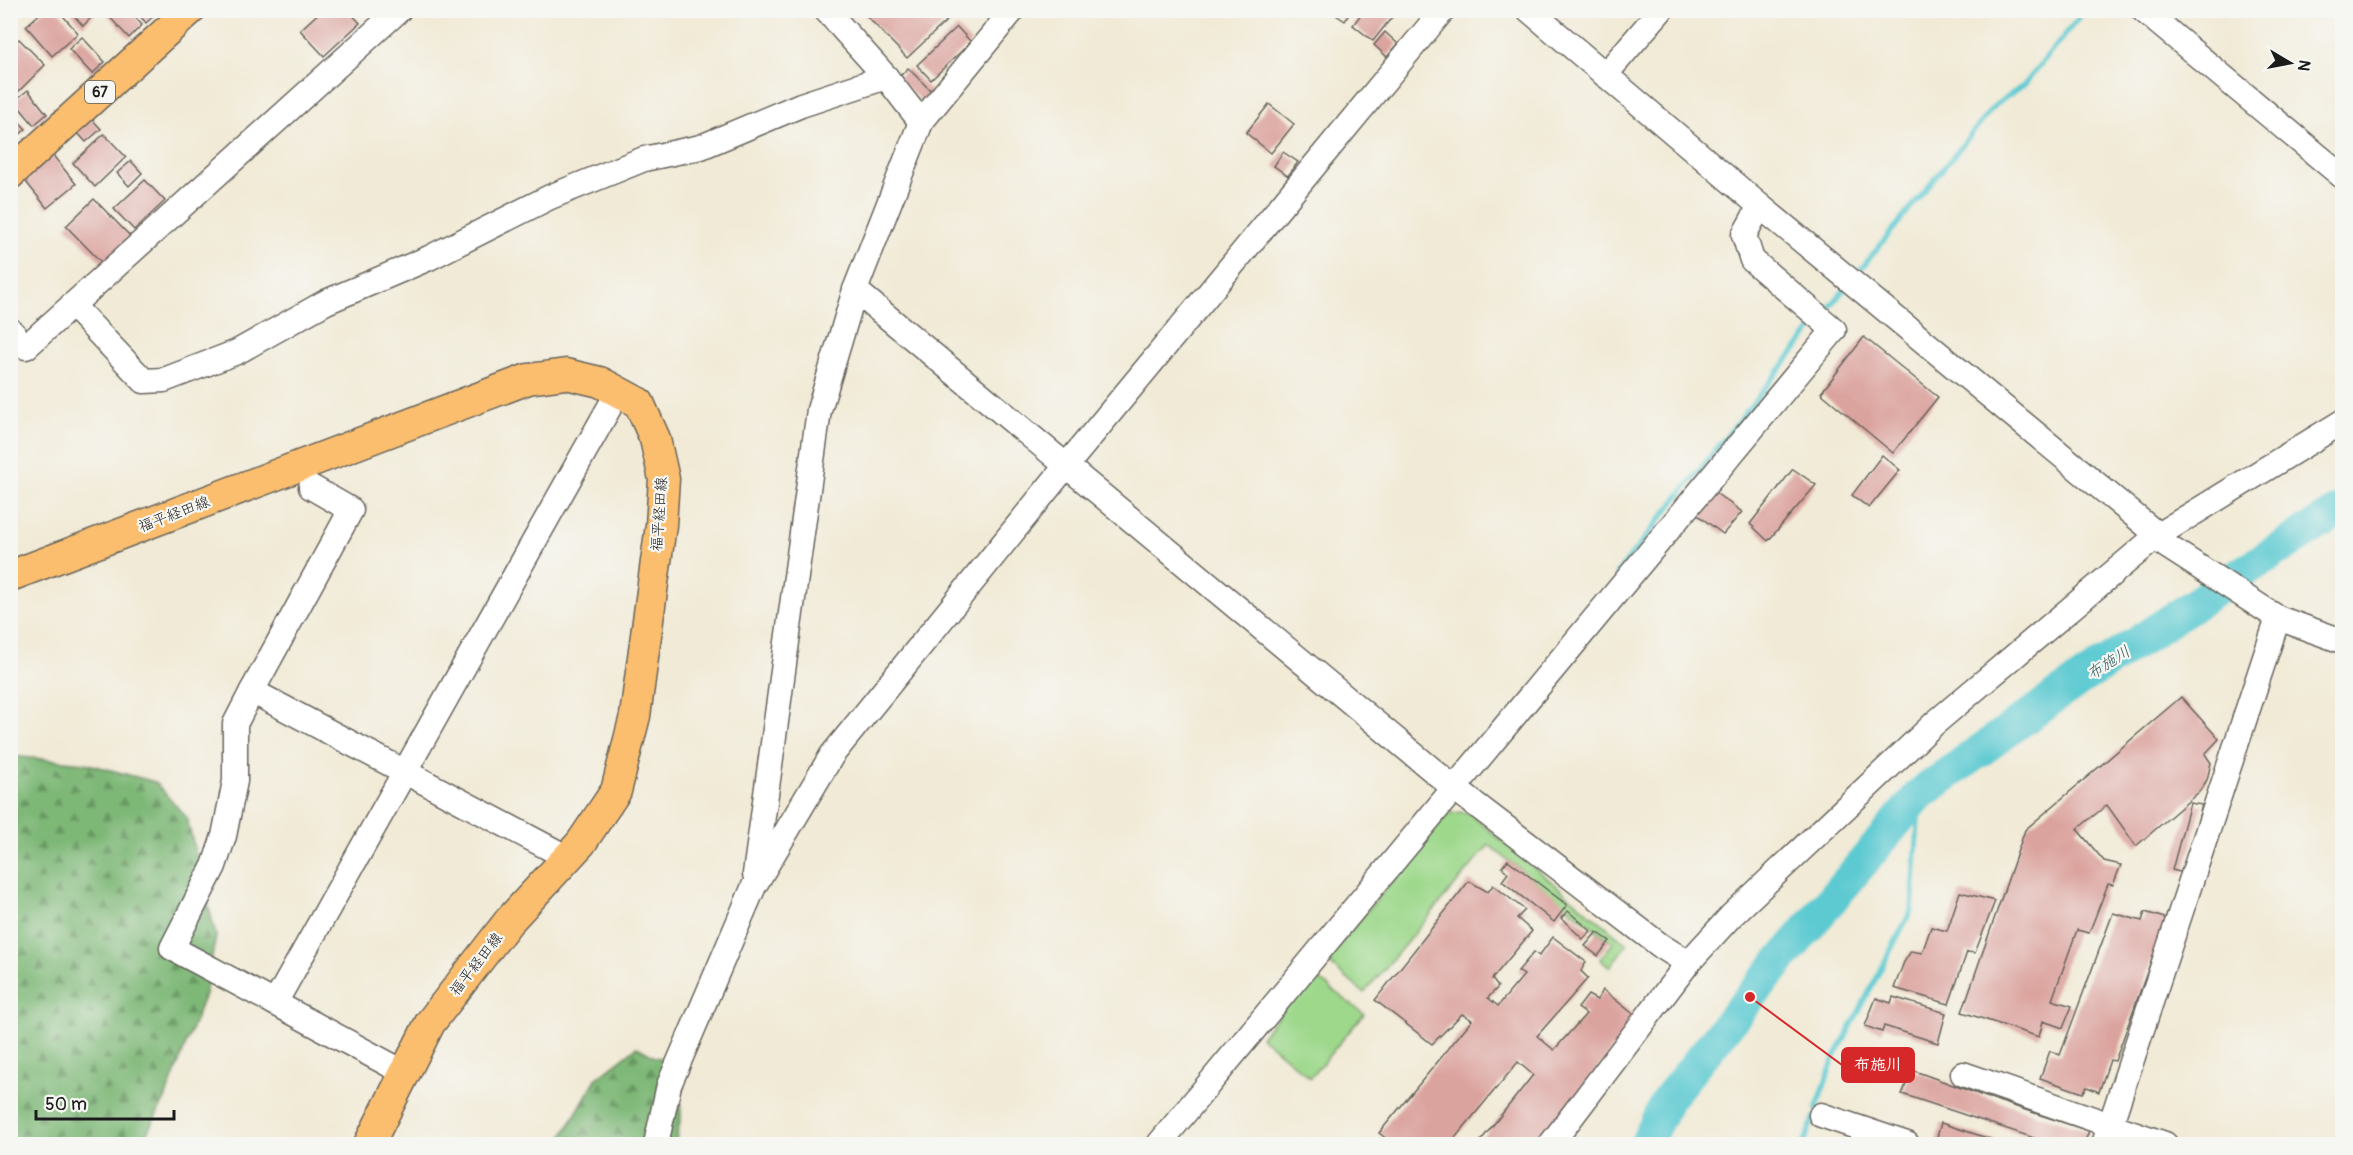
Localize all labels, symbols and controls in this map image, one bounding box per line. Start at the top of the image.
north arrow [2260,33,2320,93]
text: N [2293,58,2315,73]
road number: 67 [85,81,115,103]
street label: 福平経田線 [647,476,672,552]
street label: 福平経田線 [136,492,213,537]
water label: 布施川 [2083,641,2134,684]
street label: 福平経田線 [446,929,507,1000]
callout: 布施川 [1842,1048,1914,1082]
text: 布施川 [1854,1055,1902,1075]
scale bar [36,1083,174,1121]
text: 50 m [45,1093,87,1116]

